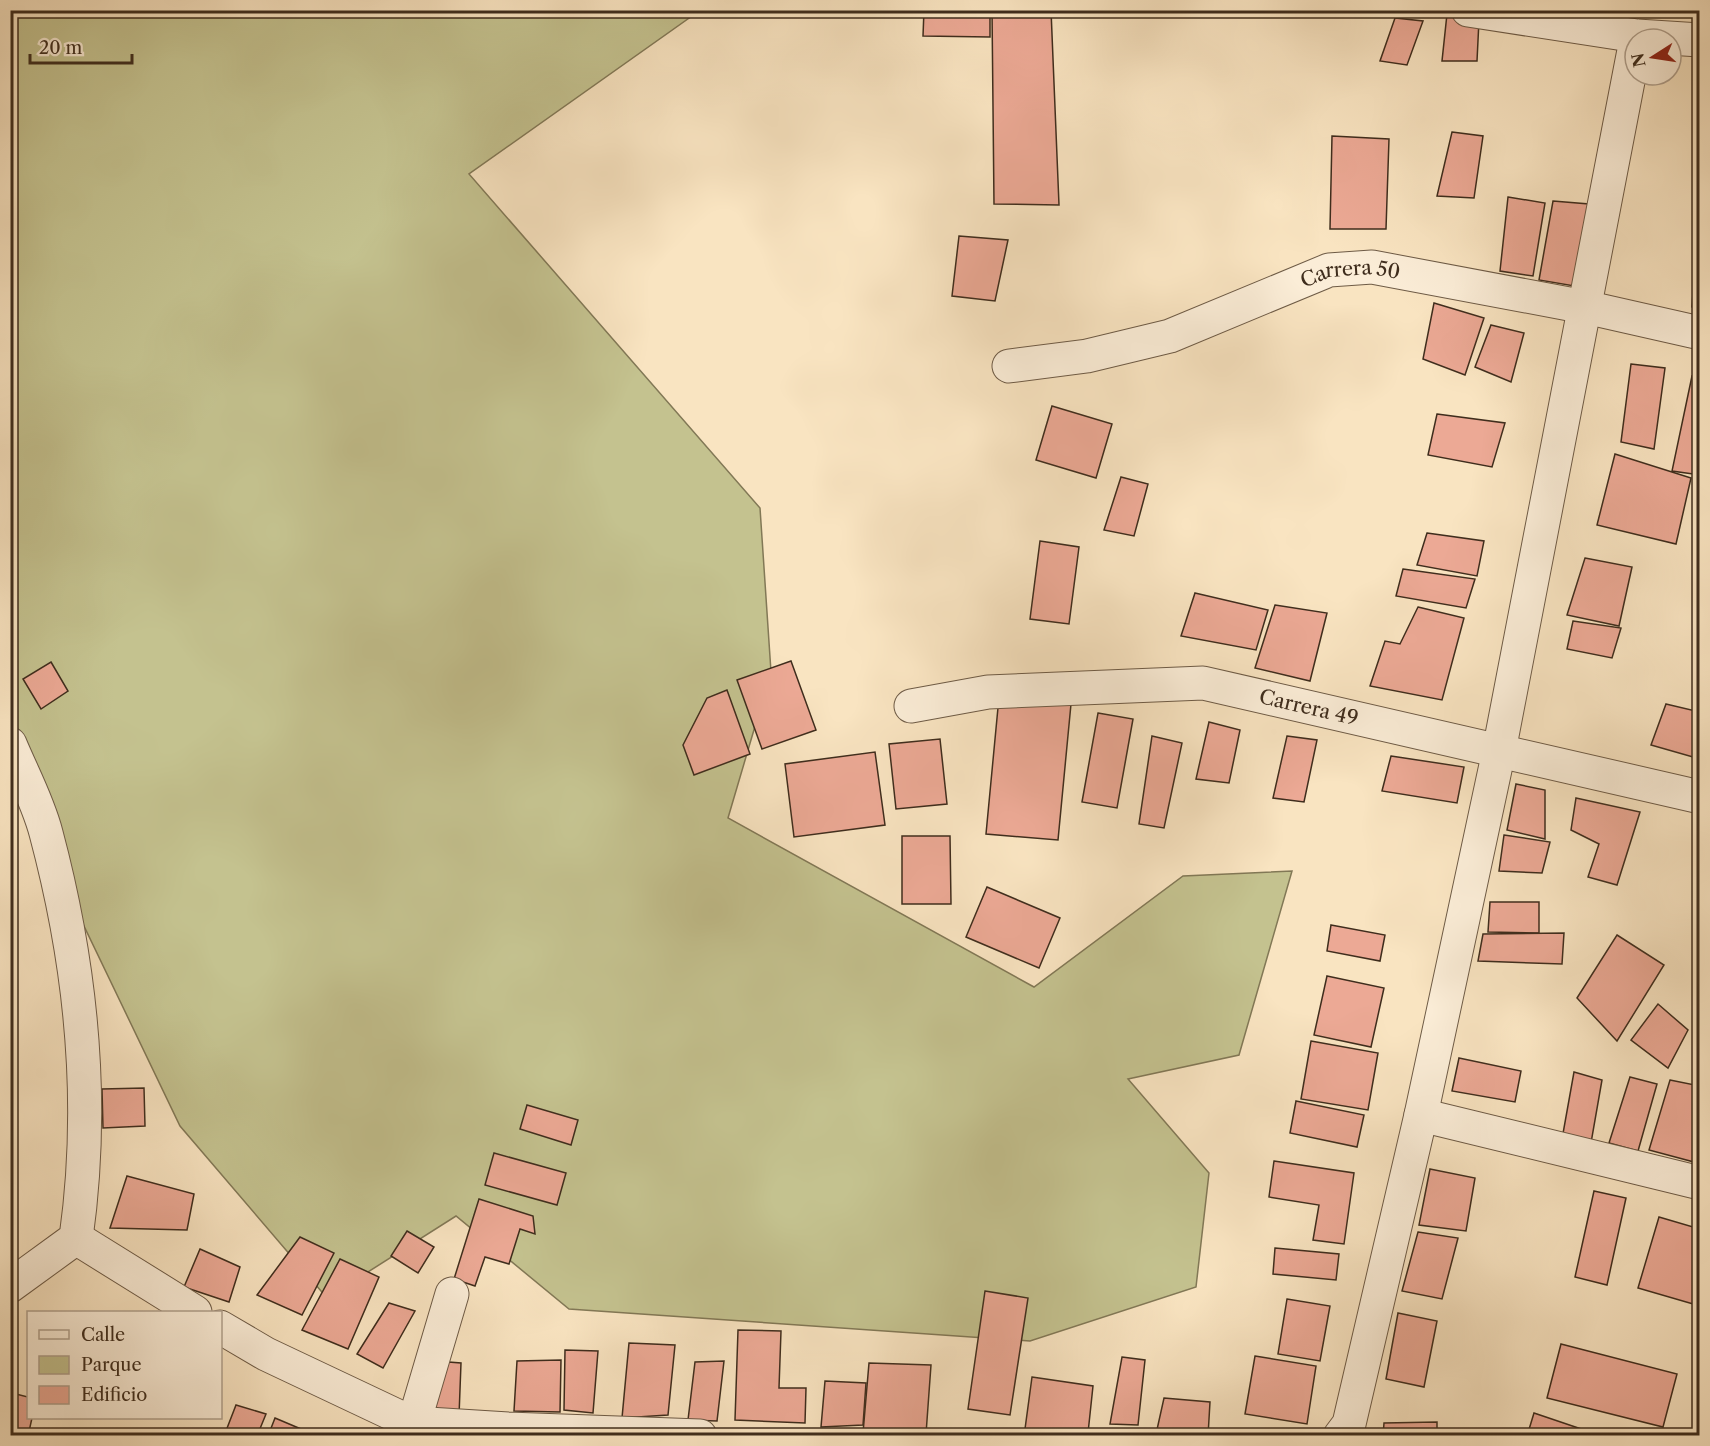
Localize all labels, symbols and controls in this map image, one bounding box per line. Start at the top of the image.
scale bar [30,27,132,65]
north arrow [1623,27,1683,87]
text: 20 m [39,37,83,59]
text: N [1627,51,1650,69]
street label: Carrera 50 [1297,255,1402,293]
street label: Carrera 49 [1257,684,1361,730]
legend [27,1311,222,1419]
text: Calle [81,1324,125,1346]
text: Parque [81,1354,142,1376]
text: Edificio [81,1384,147,1406]

